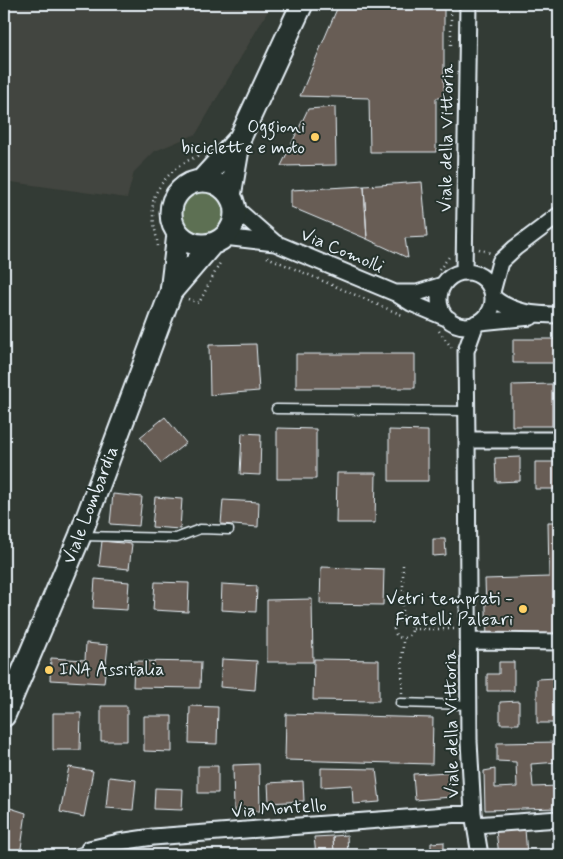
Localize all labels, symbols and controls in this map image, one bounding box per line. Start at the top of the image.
street label: Viale della Vittoria [434,63,460,212]
place label: Oggioni biciclette e moto [181,115,305,160]
marker: Oggioni biciclette e moto [309,131,321,143]
street label: Via Comolli [297,223,387,279]
street label: Viale Lombardia [57,442,125,568]
place label: Vetri temprati - Fratelli Paleari [386,587,513,632]
marker: Vetri temprati - Fratelli Paleari [517,603,529,615]
street label: Viale della Vittoria [439,649,465,798]
place label: INA Assitalia [59,658,165,682]
marker: INA Assitalia [43,664,55,676]
street label: Via Montello [230,794,328,824]

